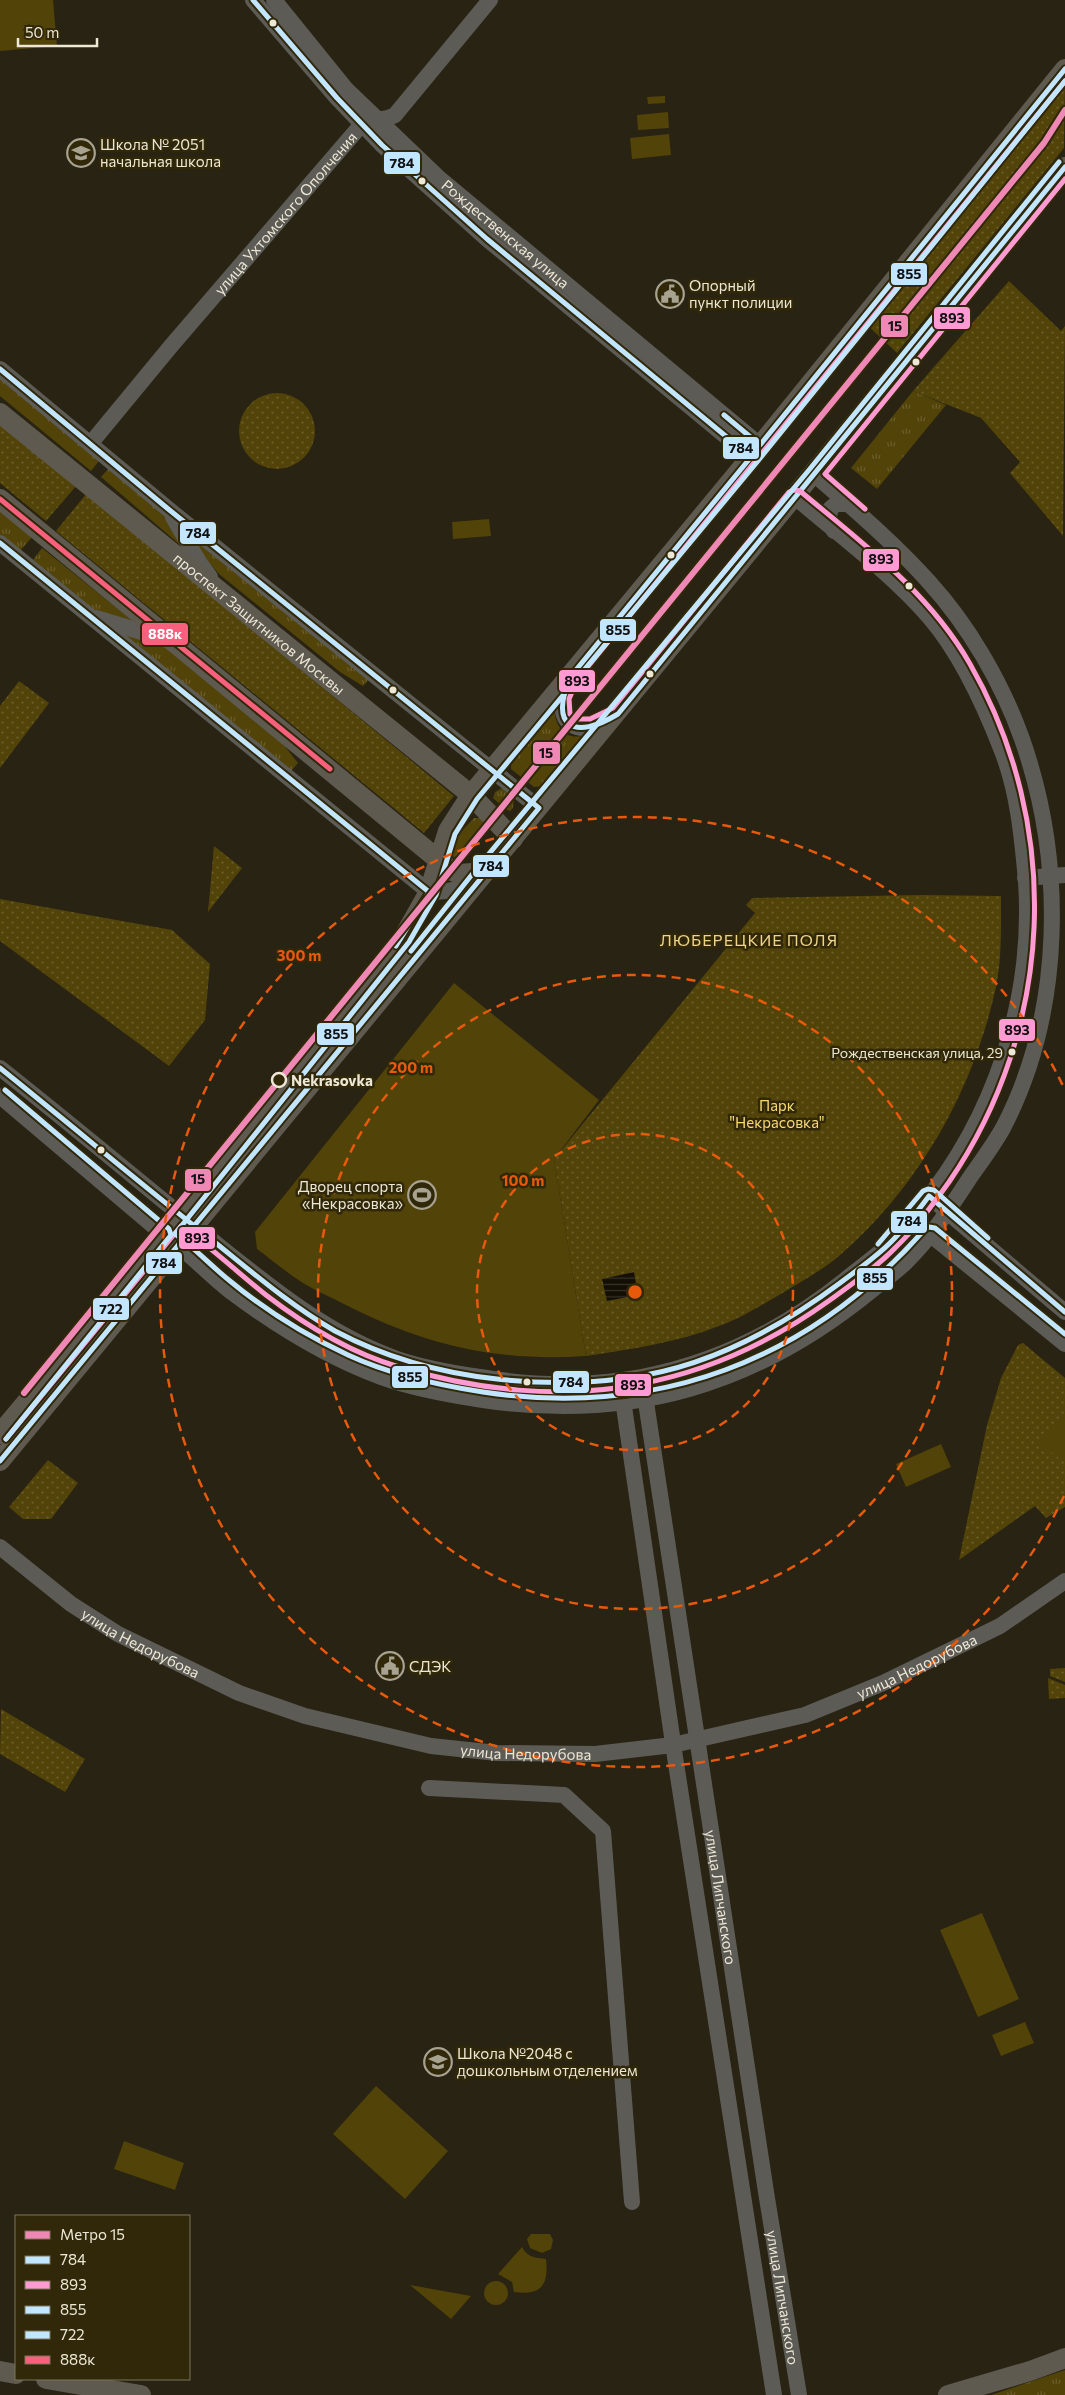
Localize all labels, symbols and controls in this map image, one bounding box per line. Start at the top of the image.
scale bar [18,15,96,47]
unlabelled marker [268,18,278,28]
text: 50 m [25,23,59,41]
street label: улица Ухтомского Ополчения [210,128,360,298]
place label: Школа № 2051 начальная школа [100,135,221,170]
school or university icon: Школа № 2051 начальная школа [66,138,96,168]
line badge: 784 [383,151,421,175]
text: 784 [390,154,415,171]
street label: Рождественская улица [438,175,573,292]
unlabelled marker [417,176,427,186]
line badge: 855 [890,262,928,286]
text: 855 [897,265,921,282]
place label: Опорный пункт полиции [689,276,792,311]
public building icon: Опорный пункт полиции [655,279,685,309]
line badge: 893 [933,306,971,330]
text: 893 [939,309,965,326]
line badge: 15 [880,314,909,338]
text: 15 [888,317,902,334]
unlabelled marker [911,357,921,367]
line badge: 784 [722,436,760,460]
text: 784 [729,439,754,456]
line badge: 784 [179,521,217,545]
text: 784 [186,524,211,541]
line badge: 893 [862,548,900,572]
street label: проспект Защитников Москвы [170,549,349,698]
unlabelled marker [666,550,676,560]
text: 893 [868,550,894,567]
unlabelled marker [904,581,914,591]
line badge: 855 [599,618,637,642]
text: 855 [606,621,630,638]
line badge: 888к [141,622,189,646]
text: 888к [148,625,182,642]
line badge: 893 [558,669,596,693]
unlabelled marker [645,669,655,679]
text: 893 [564,672,590,689]
unlabelled marker [388,685,398,695]
line badge: 15 [532,741,561,765]
text: 15 [539,744,553,761]
line badge: 784 [472,854,510,878]
text: 784 [479,857,504,874]
district label: ЛЮБЕРЕЦКИЕ ПОЛЯ [660,930,838,949]
text: 300 m [277,946,321,964]
line badge: 893 [998,1018,1036,1042]
text: 893 [1004,1021,1030,1038]
line badge: 855 [316,1022,355,1046]
text: 855 [324,1025,348,1042]
place label: Рождественская улица, 29 [831,1044,1003,1061]
marker: Рождественская улица, 29 [1007,1047,1017,1057]
text: 200 m [389,1058,433,1076]
place label: Nekrasovka [291,1071,373,1089]
marker: Nekrasovka [271,1072,287,1088]
park label: Парк "Некрасовка" [729,1096,825,1131]
unlabelled marker [96,1145,106,1155]
line badge: 15 [184,1168,212,1192]
text: 15 [191,1170,205,1187]
text: 100 m [502,1171,544,1189]
place label: Дворец спорта «Некрасовка» [298,1177,403,1212]
sports icon: Дворец спорта «Некрасовка» [407,1180,437,1210]
line badge: 784 [890,1210,928,1234]
text: 784 [897,1212,922,1229]
line badge: 893 [178,1226,216,1250]
text: 893 [184,1229,210,1246]
line badge: 784 [145,1251,183,1275]
text: 784 [152,1254,177,1271]
line badge: 855 [856,1267,894,1291]
text: 855 [863,1269,887,1286]
centre of rings [626,1283,644,1301]
line badge: 722 [92,1297,130,1321]
text: 722 [99,1300,123,1317]
line badge: 855 [391,1365,429,1389]
text: 855 [398,1368,422,1385]
line badge: 784 [552,1370,590,1394]
text: 784 [559,1373,584,1390]
line badge: 893 [614,1373,652,1397]
text: 893 [620,1376,646,1393]
unlabelled marker [522,1377,532,1387]
street label: улица Недорубова [78,1604,203,1681]
street label: улица Недорубова [854,1630,980,1702]
public building icon: СДЭК [375,1651,405,1681]
place label: СДЭК [409,1657,451,1675]
street label: улица Недорубова [460,1740,591,1763]
street label: улица Липчанского [702,1828,740,1966]
place label: Школа №2048 с дошкольным отделением [457,2044,638,2079]
school or university icon: Школа №2048 с дошкольным отделением [423,2047,453,2077]
legend [15,2215,190,2380]
text: Метро 15 [60,2225,125,2243]
street label: улица Липчанского [763,2229,803,2366]
text: 784 [60,2250,86,2268]
text: 893 [60,2275,87,2293]
text: 855 [60,2300,86,2318]
text: 722 [60,2325,85,2343]
text: 888к [60,2350,95,2368]

